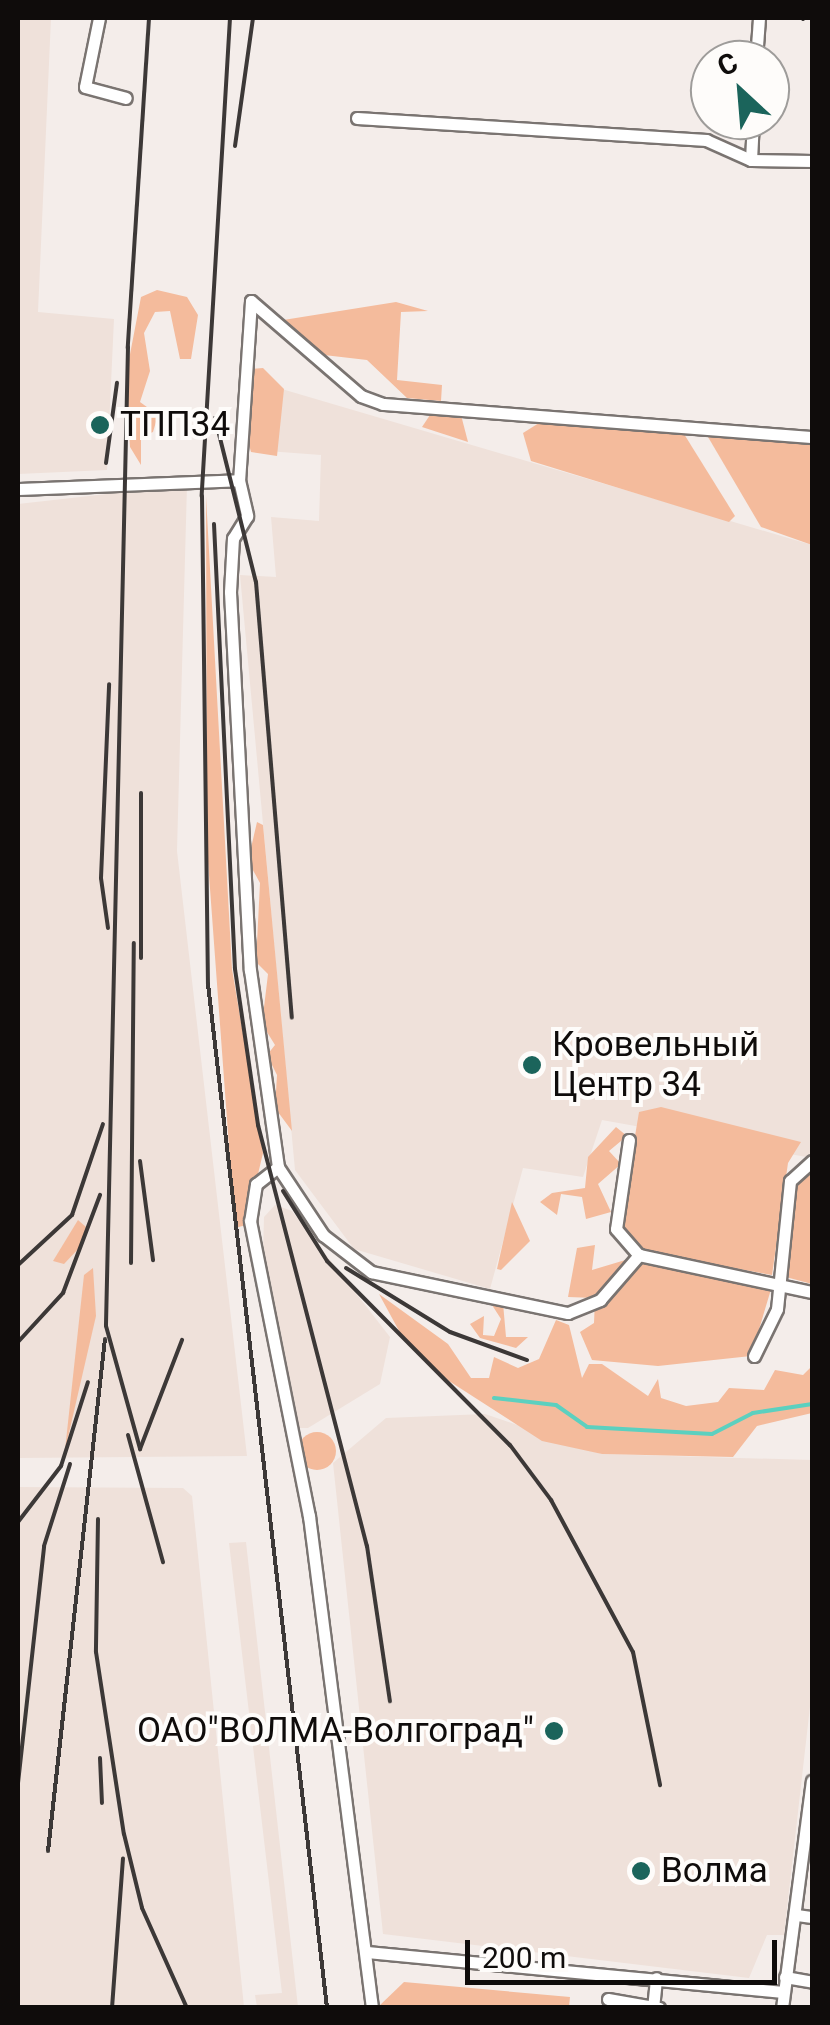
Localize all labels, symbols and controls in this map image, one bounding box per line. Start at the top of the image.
north arrow [690,40,790,140]
text: С [712,46,743,83]
place label: ТПП34 [120,404,230,446]
marker: ТПП34 [89,414,111,436]
place label: Кровельный Центр 34 [552,1024,759,1106]
marker: Кровельный Центр 34 [521,1054,543,1076]
place label: ОАО"ВОЛМА-Волгоград" [137,1710,534,1752]
marker: ОАО"ВОЛМА-Волгоград" [543,1720,565,1742]
place label: Волма [661,1850,768,1892]
marker: Волма [630,1860,652,1882]
scale bar [470,1920,782,1982]
text: 200 m [482,1940,566,1975]

